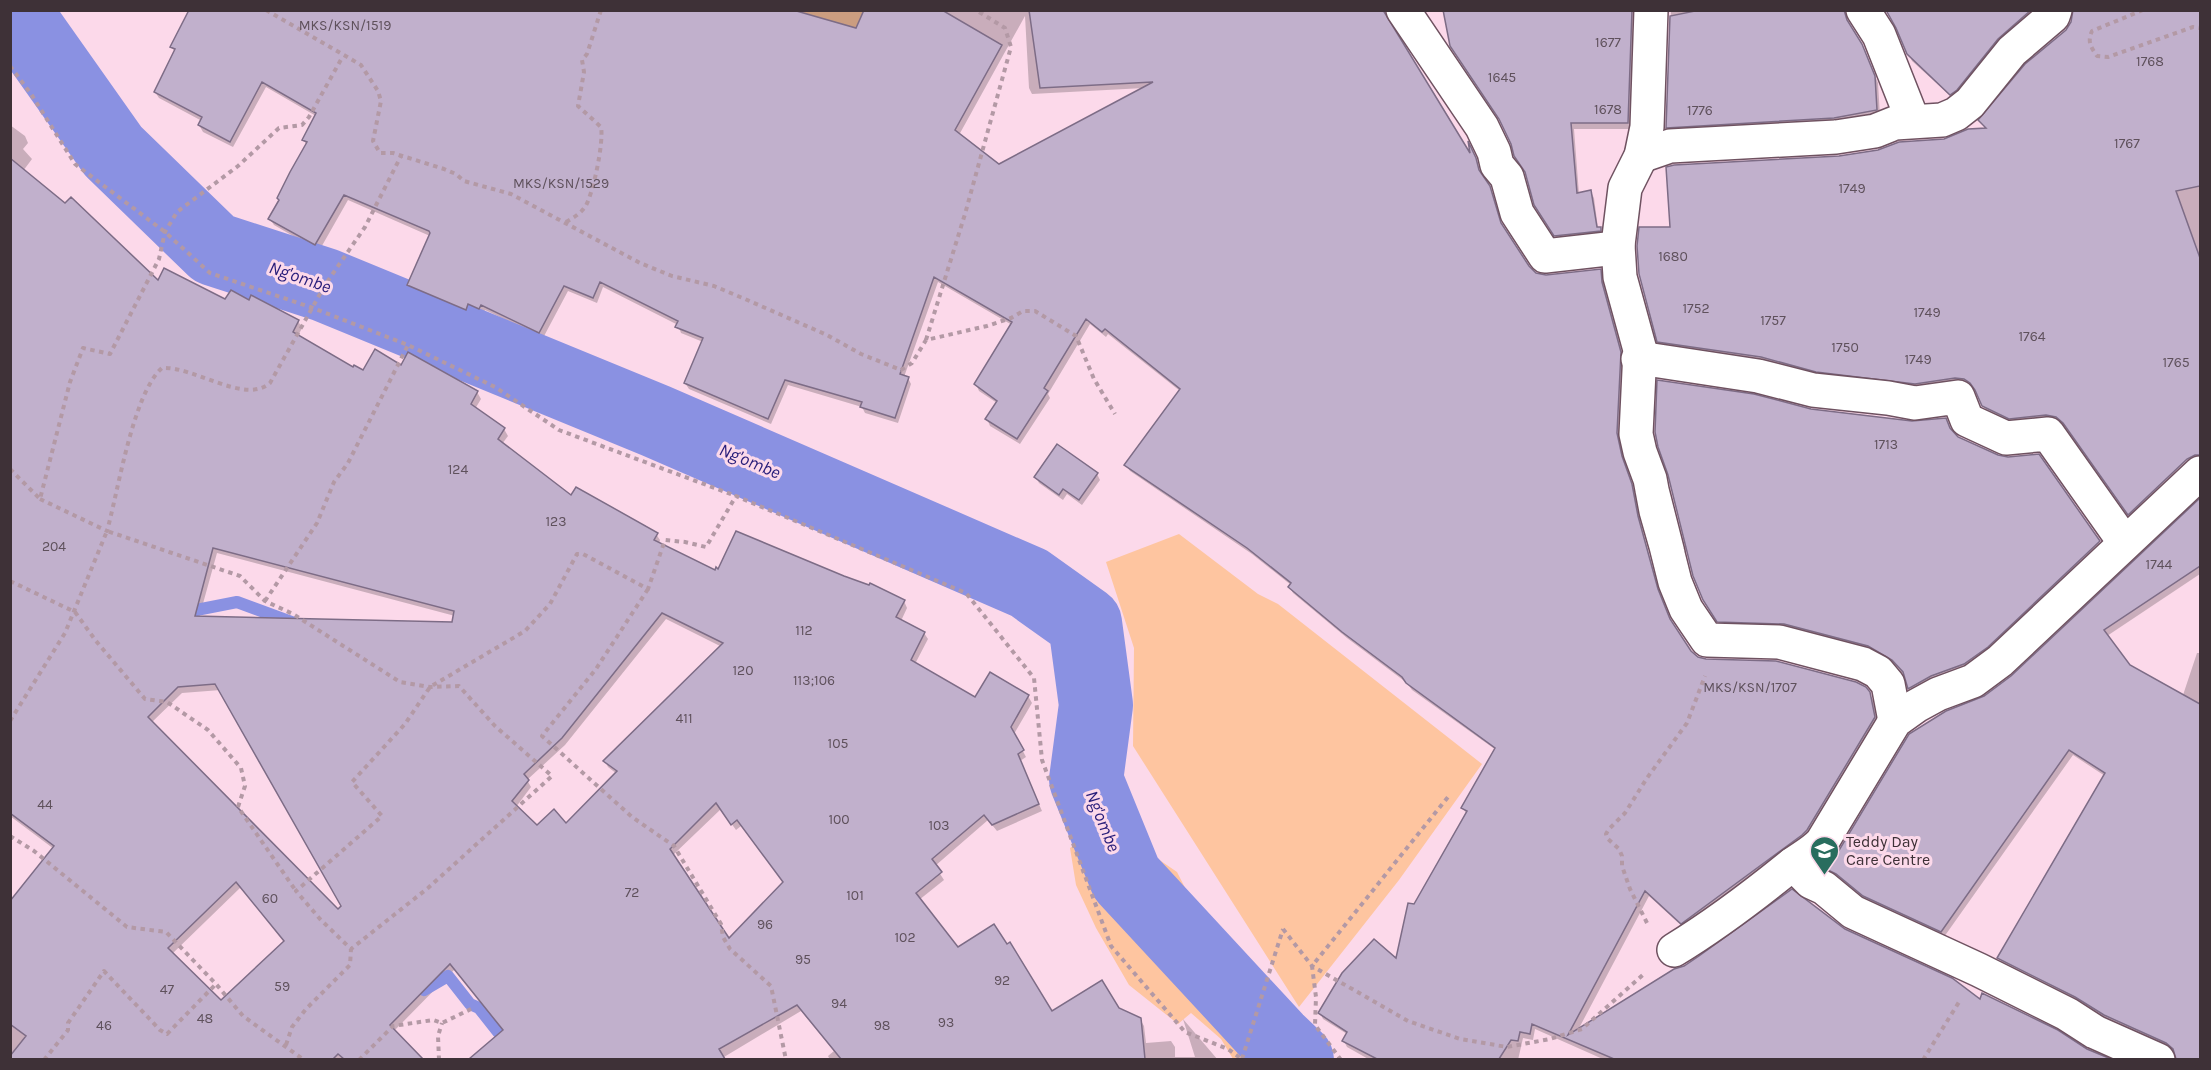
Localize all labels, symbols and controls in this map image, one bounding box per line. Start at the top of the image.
house number: MKS/KSN/1519 [299,17,391,34]
house number: 1677 [1595,34,1621,51]
house number: 1768 [2136,53,2164,70]
house number: 1645 [1488,69,1516,86]
house number: 1678 [1594,101,1622,118]
house number: 1776 [1687,102,1713,119]
house number: 1767 [2114,135,2140,152]
house number: MKS/KSN/1529 [513,175,609,192]
house number: 1749 [1838,180,1866,197]
house number: 1680 [1658,248,1688,265]
water label: Ng'ombe [266,256,334,298]
house number: 1752 [1682,300,1710,317]
house number: 1749 [1913,304,1941,321]
house number: 1757 [1760,312,1786,329]
house number: 1764 [2018,328,2046,345]
house number: 1750 [1831,339,1859,356]
house number: 1749 [1904,351,1932,368]
house number: 1765 [2162,354,2190,371]
house number: 1713 [1874,436,1898,453]
water label: Ng'ombe [716,438,784,484]
house number: 124 [448,461,468,478]
house number: 123 [545,513,567,530]
house number: 204 [42,538,66,555]
house number: 1744 [2146,556,2173,573]
house number: 112 [795,622,813,639]
house number: 120 [732,662,754,679]
house number: 113;106 [793,672,835,689]
house number: MKS/KSN/1707 [1703,679,1797,696]
house number: 411 [675,710,693,727]
house number: 105 [828,735,849,752]
water label: Ng'ombe [1081,787,1125,855]
house number: 44 [37,796,53,813]
house number: 100 [828,811,850,828]
house number: 103 [928,817,950,834]
place label: Teddy Day Care Centre [1846,832,1930,869]
school or university icon: Teddy Day Care Centre [1809,834,1841,876]
house number: 72 [625,884,639,901]
house number: 101 [846,887,864,904]
house number: 60 [262,890,278,907]
house number: 96 [757,916,773,933]
house number: 102 [894,929,916,946]
house number: 95 [795,951,811,968]
house number: 92 [994,972,1010,989]
house number: 59 [274,978,290,995]
house number: 47 [160,981,175,998]
house number: 94 [831,995,847,1012]
house number: 48 [197,1010,213,1027]
house number: 93 [938,1014,954,1031]
house number: 46 [96,1017,112,1034]
house number: 98 [874,1017,890,1034]

